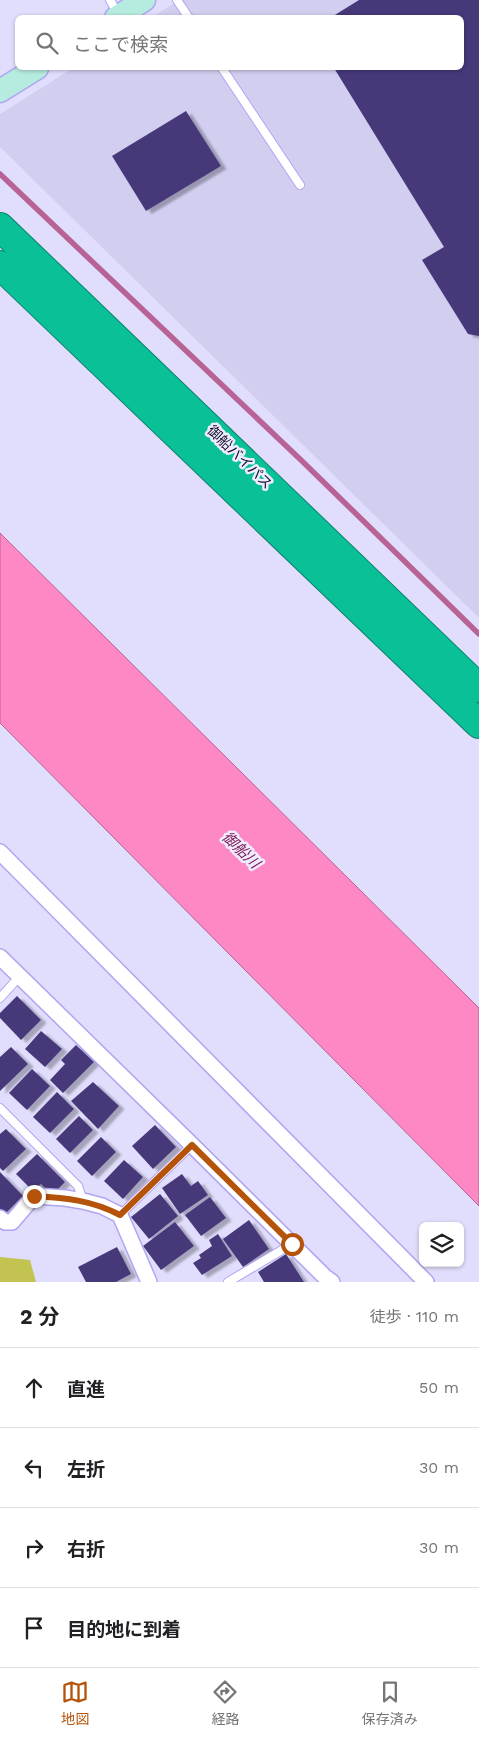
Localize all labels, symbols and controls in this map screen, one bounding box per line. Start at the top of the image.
search box [15,15,464,70]
icon: search [33,29,61,57]
text: ここで検索 [73,33,168,56]
street label: 御船バイパス [204,422,276,492]
water label: 御船川 [219,828,265,873]
route end [23,1185,46,1208]
map controls [419,1222,464,1267]
button: layers [419,1222,464,1267]
route start [281,1233,304,1256]
text: 2 分 [20,1304,60,1329]
text: 徒歩 · 110 m [370,1307,459,1326]
icon: ahead [20,1374,48,1402]
text: 直進 [67,1378,105,1401]
text: 50 m [419,1378,459,1397]
icon: left [20,1454,48,1482]
text: 左折 [67,1458,105,1481]
text: 30 m [419,1458,459,1477]
icon: right [20,1534,48,1562]
text: 右折 [67,1538,105,1561]
text: 30 m [419,1538,459,1557]
icon: arrive [20,1614,48,1642]
text: 目的地に到着 [67,1618,181,1641]
tab: 地図 [61,1678,89,1728]
tab: 経路 [211,1678,239,1728]
tab: 保存済み [362,1678,418,1728]

